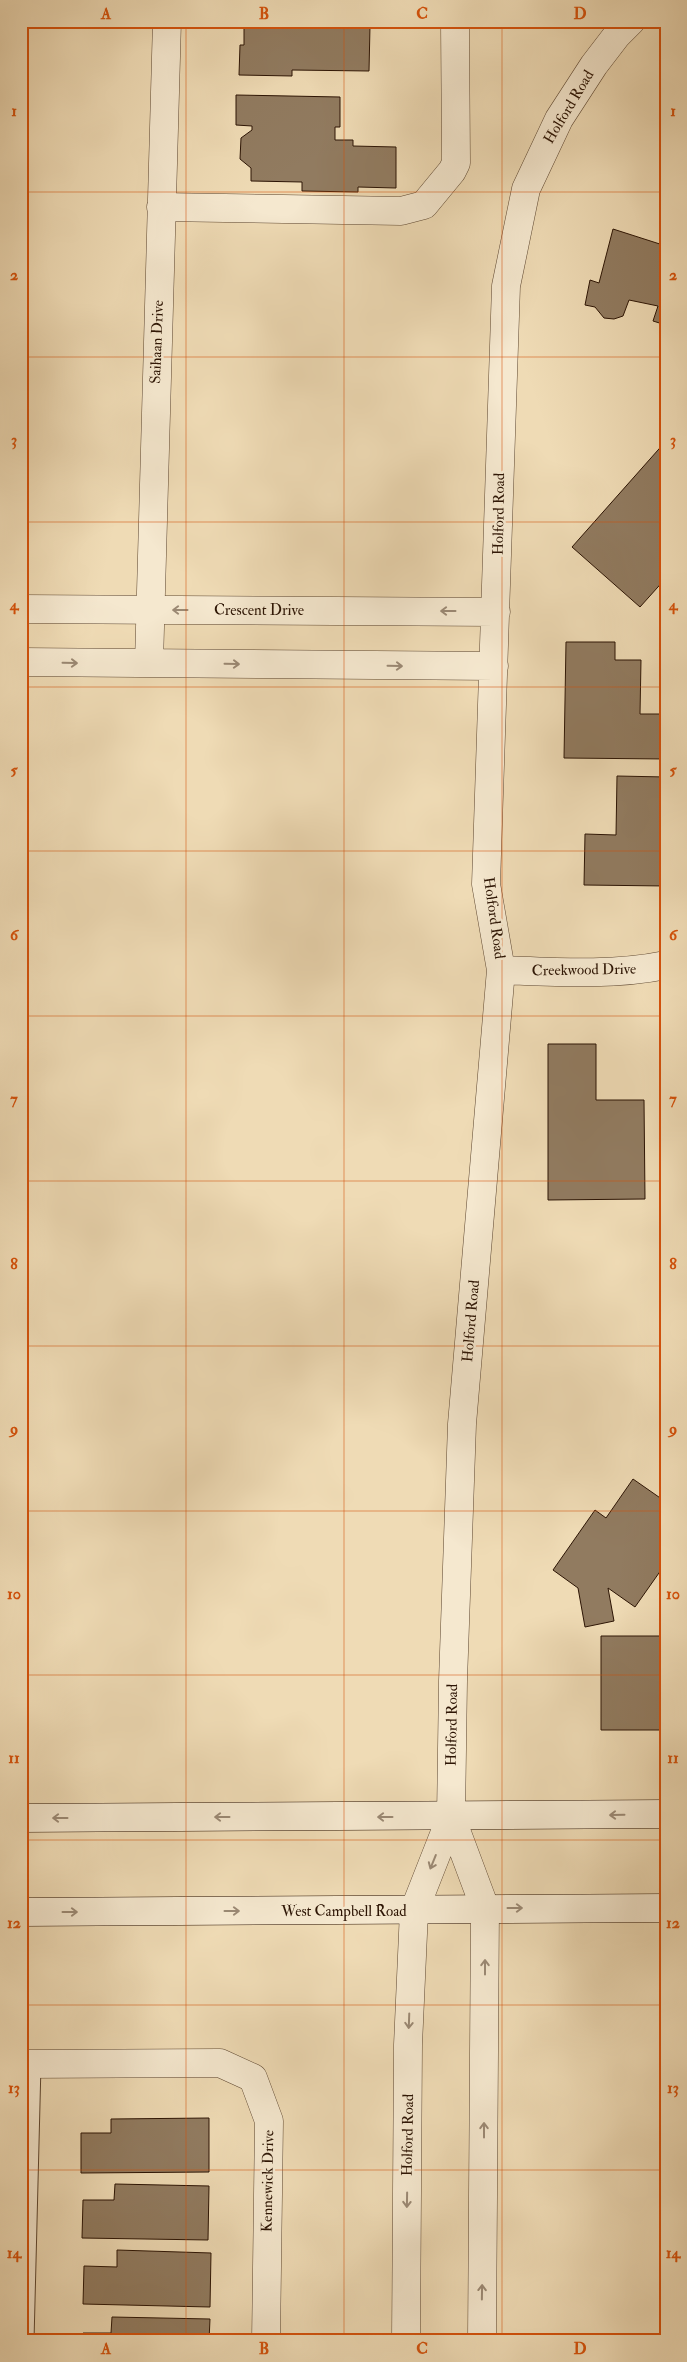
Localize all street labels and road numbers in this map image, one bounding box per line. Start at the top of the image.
street label: Holford Road [540,66,599,147]
street label: Saihaan Drive [146,300,168,384]
street label: Holford Road [489,472,509,555]
street label: Crescent Drive [214,601,304,620]
street label: Holford Road [479,876,509,961]
street label: Creekwood Drive [532,960,636,980]
street label: Holford Road [458,1278,484,1363]
street label: Holford Road [442,1683,462,1766]
street label: West Campbell Road [280,1902,407,1922]
street label: Holford Road [398,2093,418,2176]
street label: Kennewick Drive [258,2130,278,2232]

